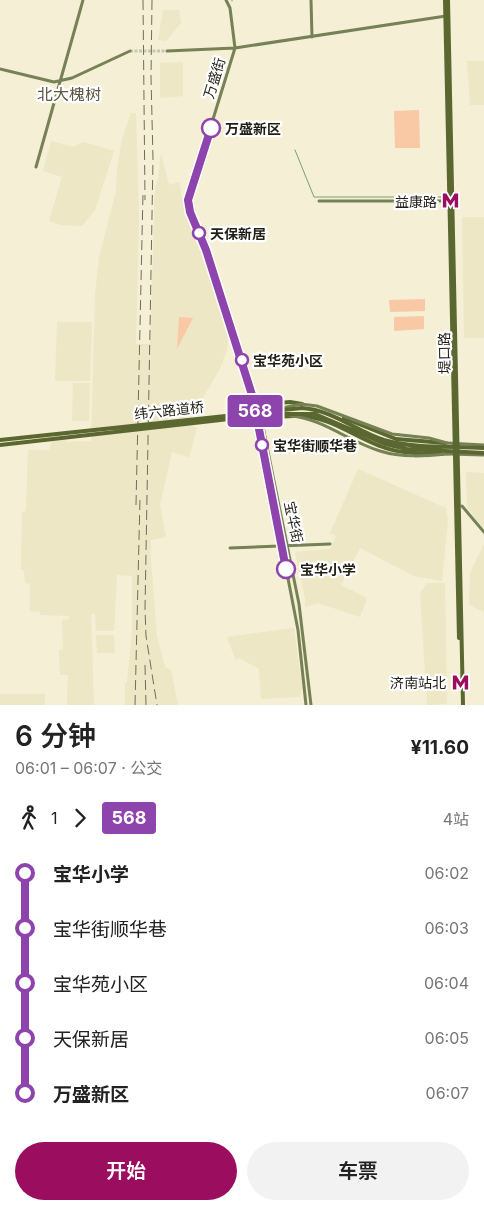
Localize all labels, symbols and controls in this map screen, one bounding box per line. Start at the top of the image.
street label: 万盛街 [200,55,228,101]
district label: 北大槐树 [37,84,101,104]
marker: 万盛新区 [201,118,221,138]
place label: 万盛新区 [225,120,281,137]
metro station icon: 益康路 [441,191,461,211]
place label: 益康路 [395,193,437,210]
place label: 天保新居 [210,225,266,242]
marker: 天保新居 [192,226,206,240]
street label: 堤口路 [435,332,453,374]
place label: 宝华苑小区 [253,352,323,369]
marker: 宝华苑小区 [235,353,249,367]
line badge: 568 [226,395,284,427]
street label: 纬六路道桥 [133,398,205,422]
text: 568 [238,400,272,421]
place label: 宝华街顺华巷 [273,437,357,454]
marker: 宝华街顺华巷 [255,438,269,452]
street label: 宝华街 [281,500,307,544]
marker: 宝华小学 [276,559,296,579]
place label: 宝华小学 [300,561,356,578]
metro station icon: 济南站北 [450,672,470,692]
place label: 济南站北 [390,674,446,691]
text: 6 分钟 [15,719,96,753]
text: ¥11.60 [411,736,469,759]
text: 06:01 – 06:07 · 公交 [15,758,162,778]
icon: walk [15,804,43,832]
icon: forward [66,804,94,832]
text: 568 [112,807,146,828]
text: 1 [51,808,58,828]
text: 4站 [443,809,469,829]
text: 宝华小学 [53,863,129,886]
text: 06:02 [425,863,469,883]
text: 宝华街顺华巷 [53,918,167,941]
text: 06:03 [424,918,469,938]
text: 宝华苑小区 [53,973,148,996]
text: 06:04 [424,973,469,993]
text: 天保新居 [53,1028,129,1051]
text: 06:05 [425,1028,469,1048]
text: 万盛新区 [53,1083,129,1106]
text: 06:07 [426,1083,469,1103]
button: 开始 [15,1142,237,1200]
button: 车票 [247,1142,469,1200]

